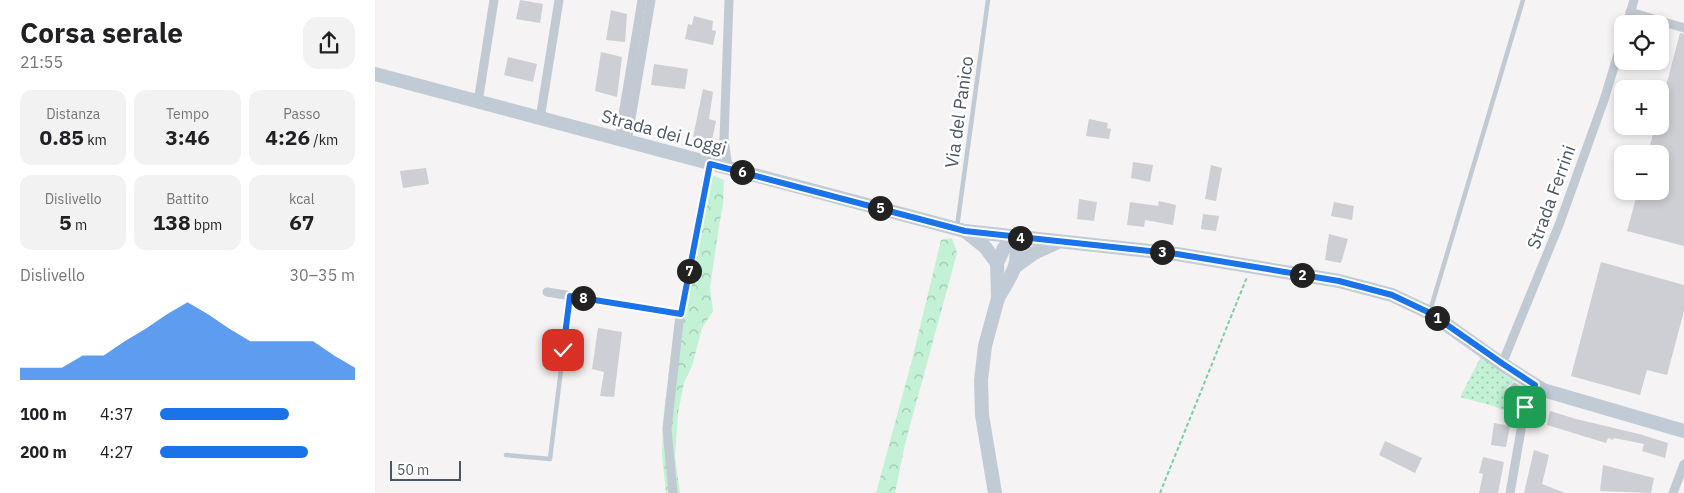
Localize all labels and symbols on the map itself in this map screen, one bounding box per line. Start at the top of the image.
street label: Via del Panico [940,55,978,169]
street label: Strada dei Loggi [599,104,729,160]
street label: Strada Ferrini [1522,142,1580,252]
pin: 6 [729,160,755,184]
pin: 5 [867,196,893,220]
pin: 4 [1007,226,1033,250]
pin: 3 [1149,240,1175,264]
pin: 7 [677,258,701,284]
pin: 2 [1289,262,1315,288]
pin: 8 [571,286,595,310]
pin: 1 [1425,306,1449,330]
pin [542,329,584,371]
pin [1504,386,1546,428]
scale bar [390,458,461,481]

